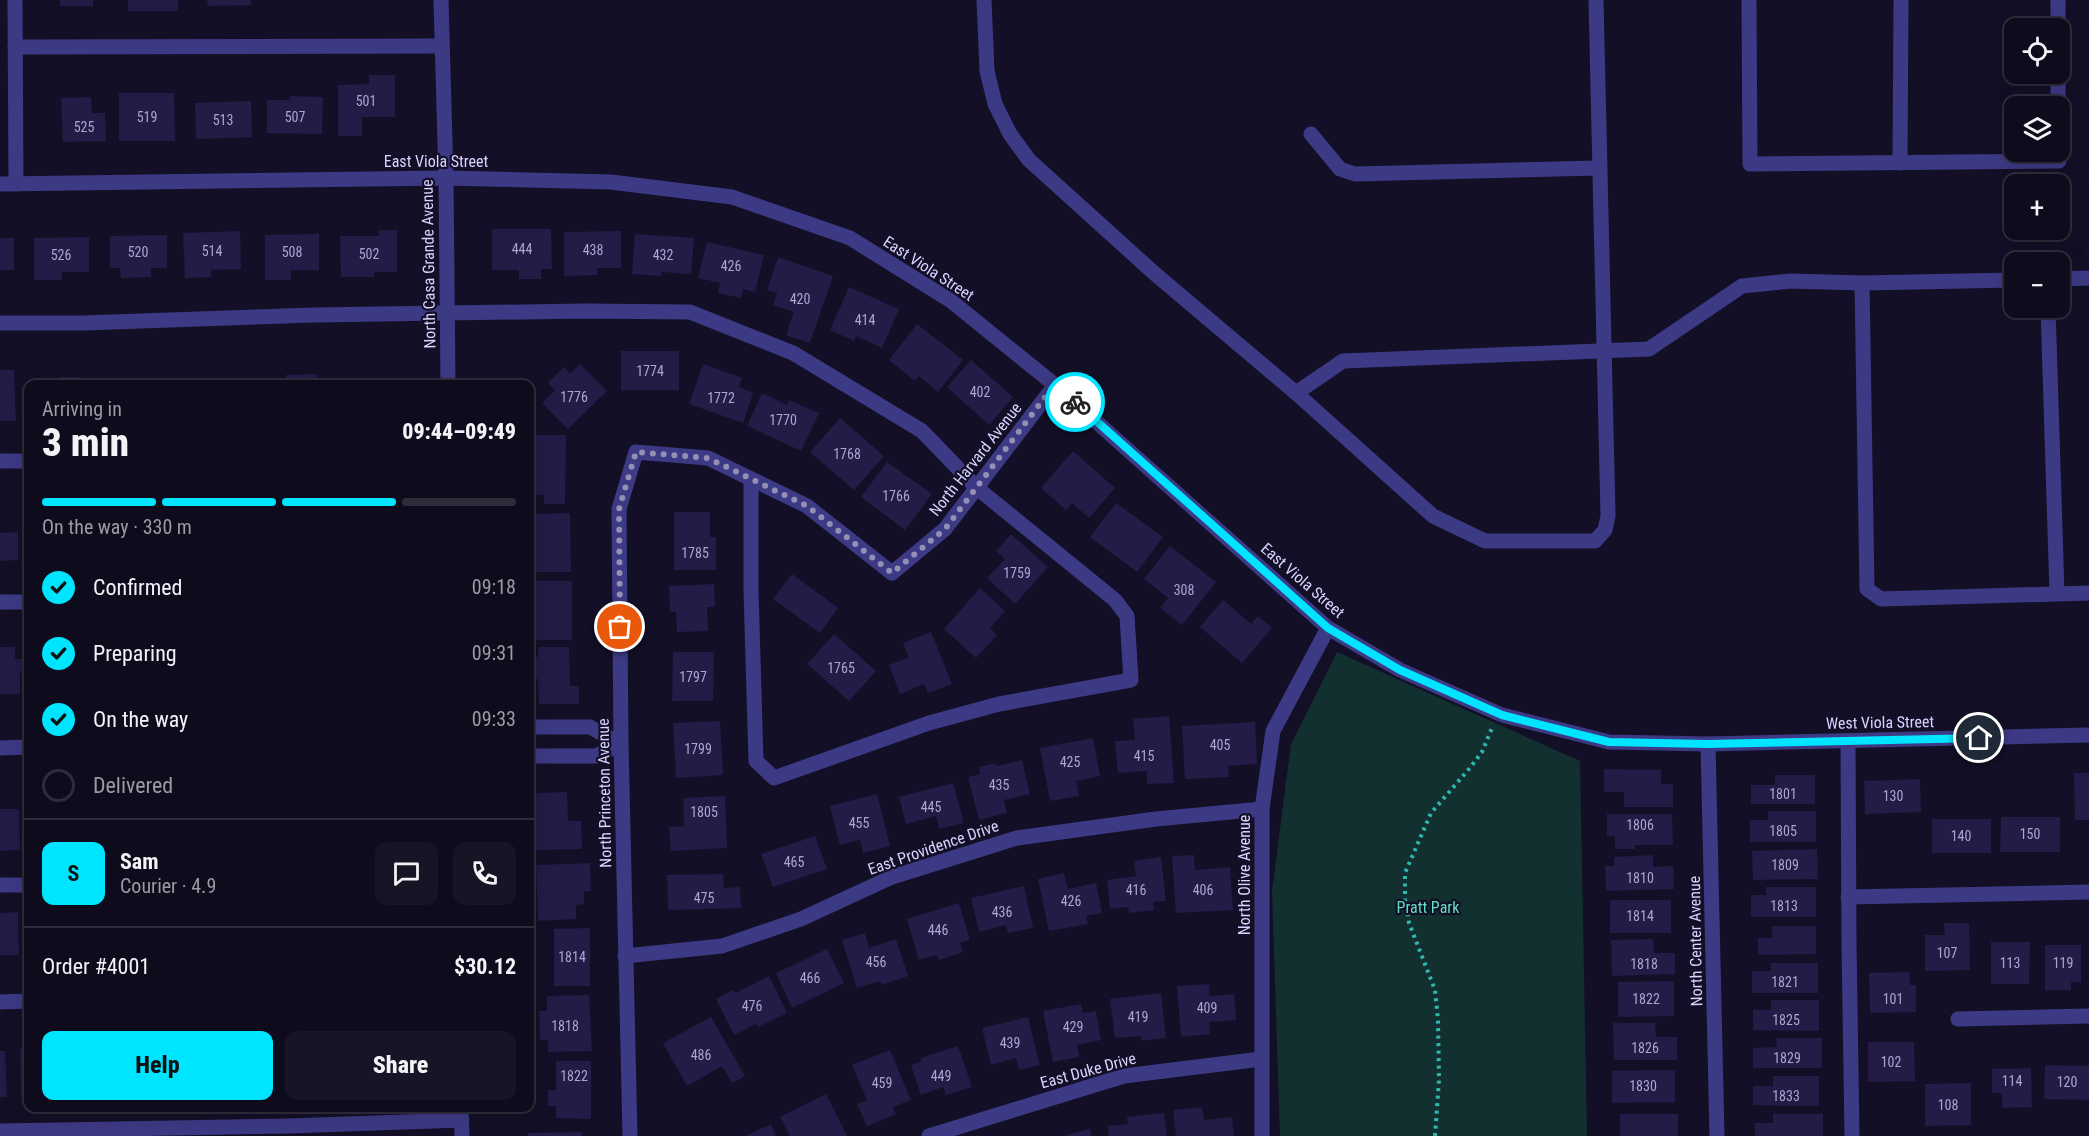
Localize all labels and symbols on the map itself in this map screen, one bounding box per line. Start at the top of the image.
house number: 501 [356,93,376,109]
house number: 519 [137,109,157,125]
house number: 507 [285,109,305,125]
house number: 513 [213,112,233,128]
house number: 525 [74,119,94,135]
street label: East Viola Street [384,152,489,171]
street label: North Casa Grande Avenue [418,179,439,349]
street label: East Viola Street [880,232,978,305]
house number: 444 [512,241,532,257]
house number: 438 [583,242,603,258]
house number: 514 [202,243,222,259]
house number: 520 [128,244,148,260]
house number: 508 [282,244,302,260]
house number: 502 [359,246,379,262]
house number: 526 [51,247,71,263]
house number: 432 [653,247,673,263]
house number: 426 [721,258,741,274]
house number: 420 [790,291,810,307]
house number: 414 [855,312,875,328]
house number: 1774 [636,363,664,379]
courier [1045,372,1105,432]
house number: 402 [970,384,990,400]
house number: 1776 [560,389,588,405]
house number: 1772 [707,390,735,406]
street label: North Harvard Avenue [925,399,1026,520]
house number: 1770 [769,412,797,428]
house number: 1768 [833,446,861,462]
house number: 1766 [882,488,910,504]
street label: East Viola Street [1257,539,1349,622]
house number: 1785 [681,545,709,561]
house number: 1759 [1003,565,1031,581]
house number: 308 [1174,582,1194,598]
pin [594,601,645,652]
house number: 1765 [827,660,855,676]
house number: 1797 [679,669,707,685]
street label: West Viola Street [1826,712,1935,733]
pin [1953,712,2004,763]
street label: North Princeton Avenue [594,718,615,868]
house number: 405 [1210,737,1230,753]
house number: 1799 [684,741,712,757]
house number: 415 [1134,748,1154,764]
house number: 425 [1060,754,1080,770]
house number: 435 [989,777,1009,793]
house number: 1801 [1769,786,1797,802]
house number: 130 [1883,788,1903,804]
house number: 445 [921,799,941,815]
house number: 1805 [690,804,718,820]
house number: 455 [849,815,869,831]
street label: North Olive Avenue [1235,815,1254,935]
street label: East Providence Drive [865,816,1001,879]
house number: 1806 [1626,817,1654,833]
house number: 1805 [1769,823,1797,839]
house number: 150 [2020,826,2040,842]
house number: 140 [1951,828,1971,844]
house number: 465 [784,854,804,870]
house number: 1809 [1771,857,1799,873]
house number: 1810 [1626,870,1654,886]
street label: North Center Avenue [1685,876,1706,1006]
house number: 416 [1126,882,1146,898]
house number: 406 [1193,882,1213,898]
house number: 475 [694,890,714,906]
house number: 426 [1061,893,1081,909]
park label: Pratt Park [1397,898,1460,917]
house number: 1813 [1770,898,1798,914]
house number: 436 [992,904,1012,920]
house number: 1814 [1626,908,1654,924]
house number: 446 [928,922,948,938]
house number: 107 [1937,945,1957,961]
house number: 1814 [558,949,586,965]
house number: 456 [866,954,886,970]
house number: 113 [2000,955,2020,971]
house number: 119 [2053,955,2073,971]
house number: 1818 [1630,956,1658,972]
house number: 466 [800,970,820,986]
house number: 1821 [1771,974,1799,990]
house number: 1822 [1632,991,1660,1007]
house number: 101 [1883,991,1903,1007]
house number: 476 [742,998,762,1014]
house number: 409 [1197,1000,1217,1016]
house number: 419 [1128,1009,1148,1025]
house number: 1825 [1772,1012,1800,1028]
house number: 1818 [551,1018,579,1034]
house number: 429 [1063,1019,1083,1035]
house number: 439 [1000,1035,1020,1051]
house number: 1826 [1631,1040,1659,1056]
house number: 486 [691,1047,711,1063]
street label: East Duke Drive [1038,1049,1138,1092]
house number: 1829 [1773,1050,1801,1066]
house number: 102 [1881,1054,1901,1070]
house number: 1822 [560,1068,588,1084]
house number: 449 [931,1068,951,1084]
house number: 114 [2002,1073,2022,1089]
house number: 120 [2057,1074,2077,1090]
house number: 459 [872,1075,892,1091]
house number: 1830 [1629,1078,1657,1094]
house number: 1833 [1772,1088,1800,1104]
house number: 108 [1938,1097,1958,1113]

